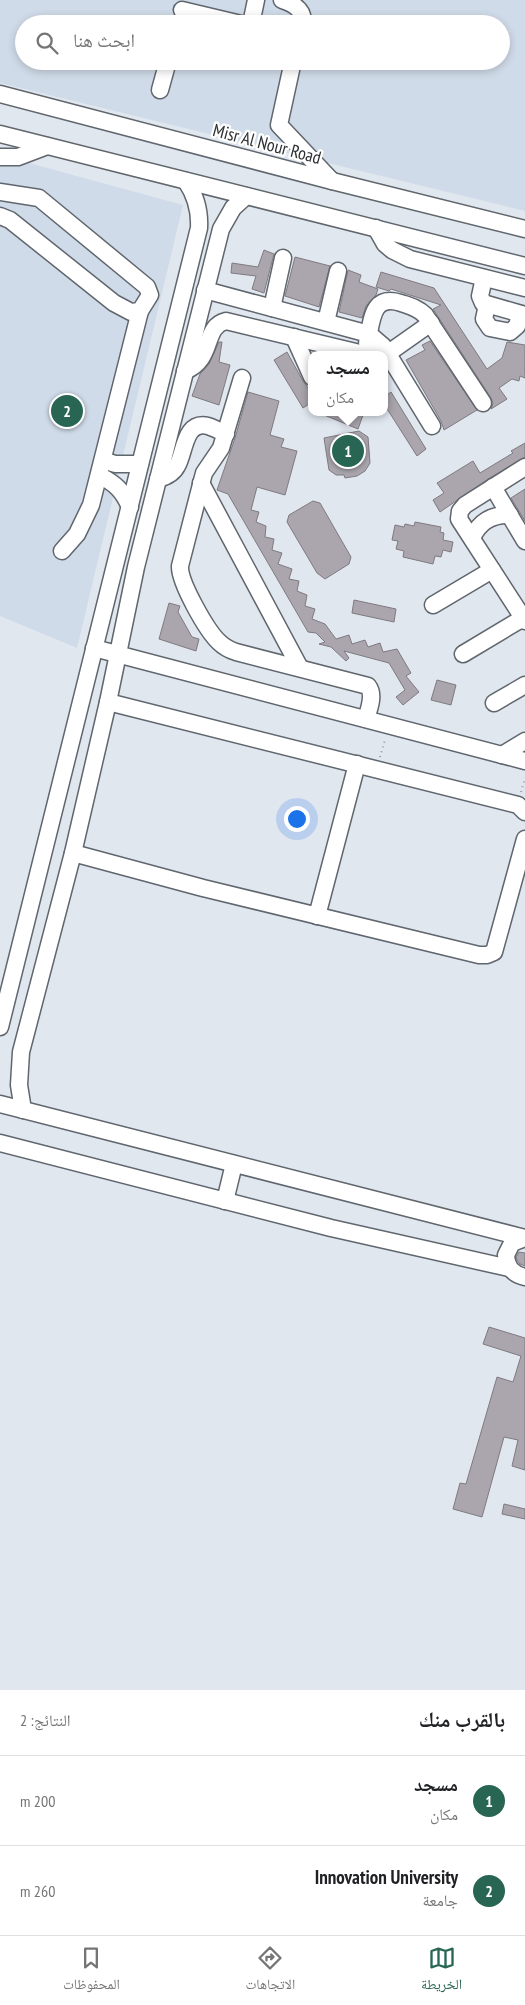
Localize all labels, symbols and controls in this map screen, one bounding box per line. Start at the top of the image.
search box [15,15,510,70]
text: ابحث هنا [73,28,135,52]
icon: search [33,29,61,57]
street label: Misr Al Nour Road [211,118,324,169]
popup [308,351,388,416]
text: مسجد [326,355,370,379]
text: مكان [326,387,354,407]
pin: 2 [51,392,83,430]
pin: 1 [332,432,364,470]
your location [284,806,310,832]
text: بالقرب منك [419,1706,505,1733]
text: النتائج: 2 [20,1710,71,1730]
text: مسجد [414,1772,458,1796]
text: 200 m [20,1791,55,1811]
text: 1 [485,1791,493,1811]
text: مكان [430,1804,458,1824]
text: Innovation University [315,1865,458,1889]
text: 260 m [20,1881,55,1901]
text: 2 [485,1881,493,1901]
text: جامعة [423,1890,458,1910]
tab: المحفوظات [63,1944,120,1998]
tab: الاتجاهات [246,1944,295,1998]
tab: الخريطة [421,1944,462,1998]

